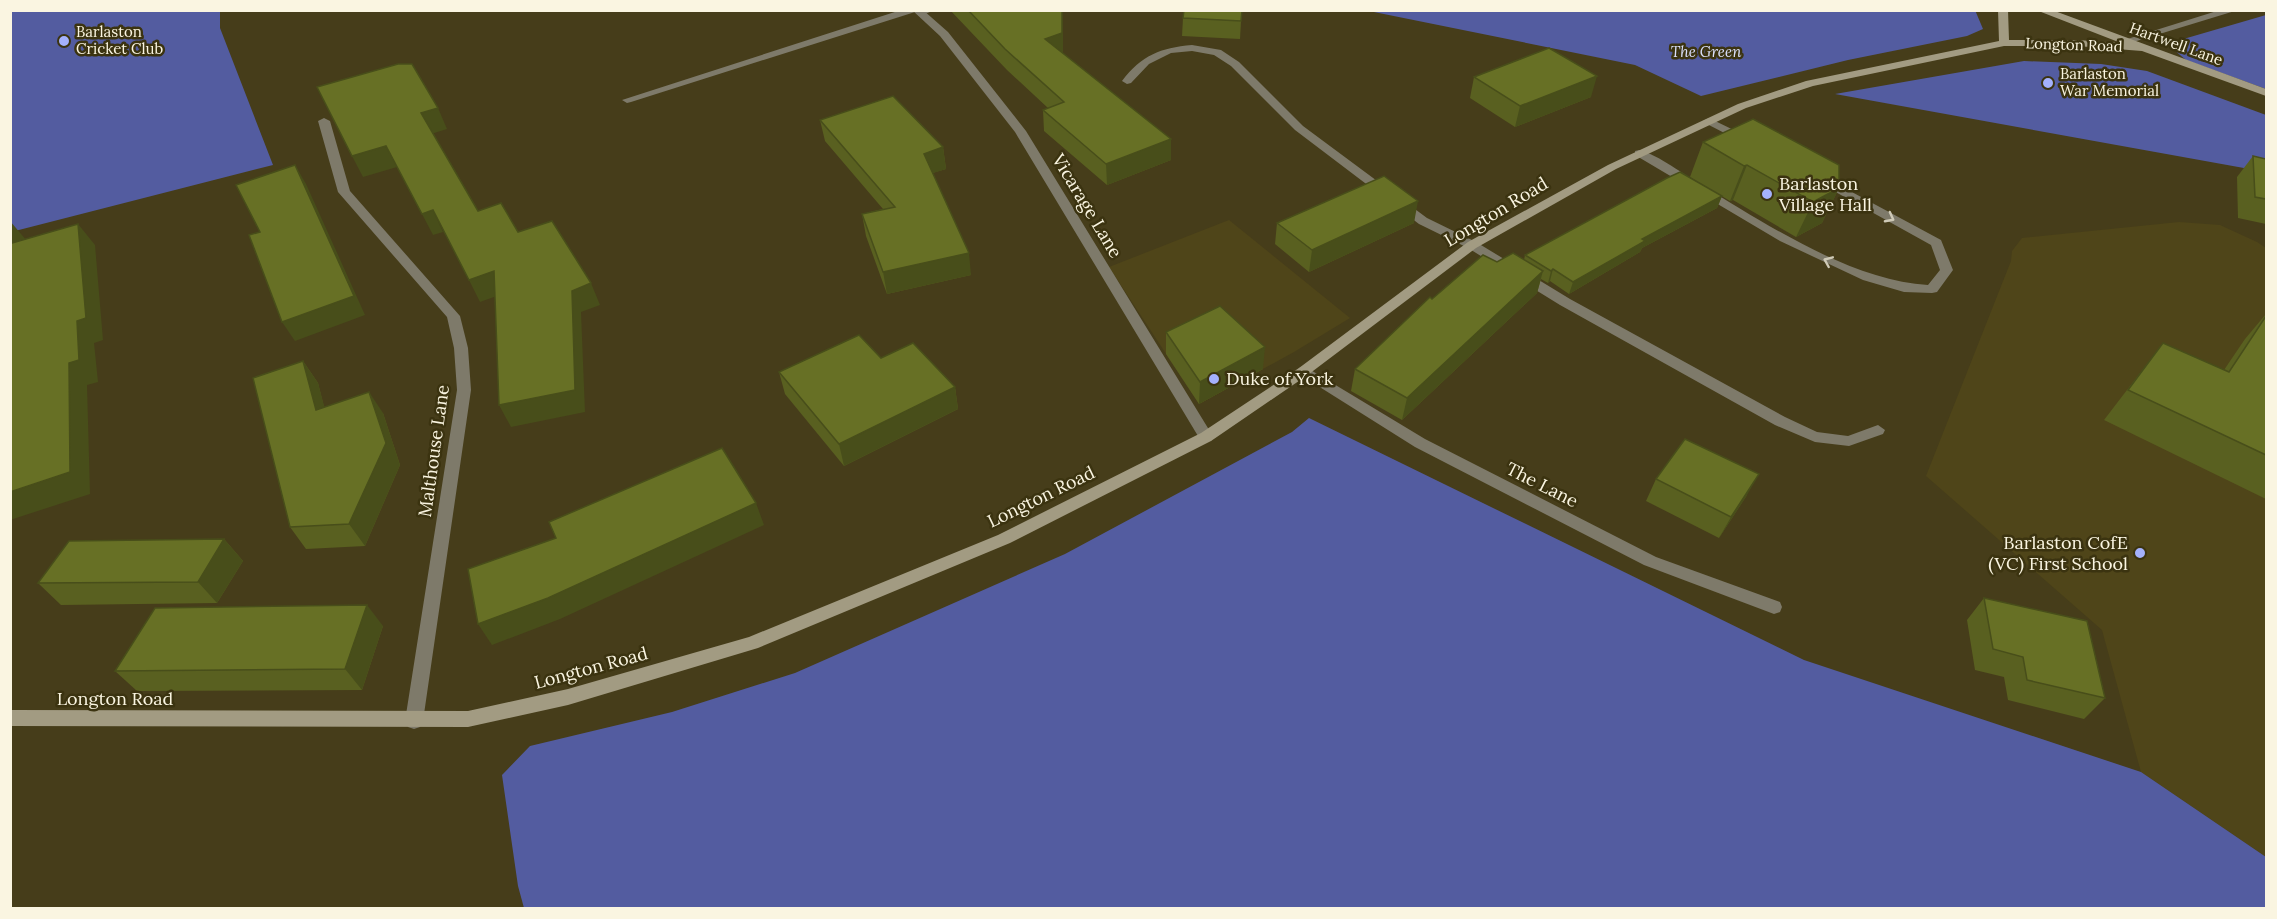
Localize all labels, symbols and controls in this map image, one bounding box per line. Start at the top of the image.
street label: Hartwell Lane [2127,18,2225,69]
place label: Barlaston Cricket Club [76,22,163,58]
street label: Longton Road [2025,33,2123,56]
marker: Barlaston Cricket Club [57,34,71,48]
park label: The Green [1671,42,1742,61]
place label: Barlaston War Memorial [2060,64,2159,100]
marker: Barlaston War Memorial [2041,76,2055,90]
street label: Vicarage Lane [1047,149,1128,262]
street label: Longton Road [1440,172,1552,251]
place label: Barlaston Village Hall [1778,172,1872,216]
marker: Barlaston Village Hall [1760,187,1774,201]
one-way arrow [1884,211,1895,222]
one-way arrow [1823,256,1834,268]
place label: Duke of York [1226,367,1334,390]
marker: Duke of York [1207,372,1221,386]
street label: Malthouse Lane [413,383,454,519]
street label: The Lane [1502,457,1582,513]
street label: Longton Road [983,461,1098,532]
place label: Barlaston CofE (VC) First School [1988,531,2128,575]
marker: Barlaston CofE (VC) First School [2133,546,2147,560]
street label: Longton Road [532,641,650,694]
street label: Longton Road [57,687,174,710]

